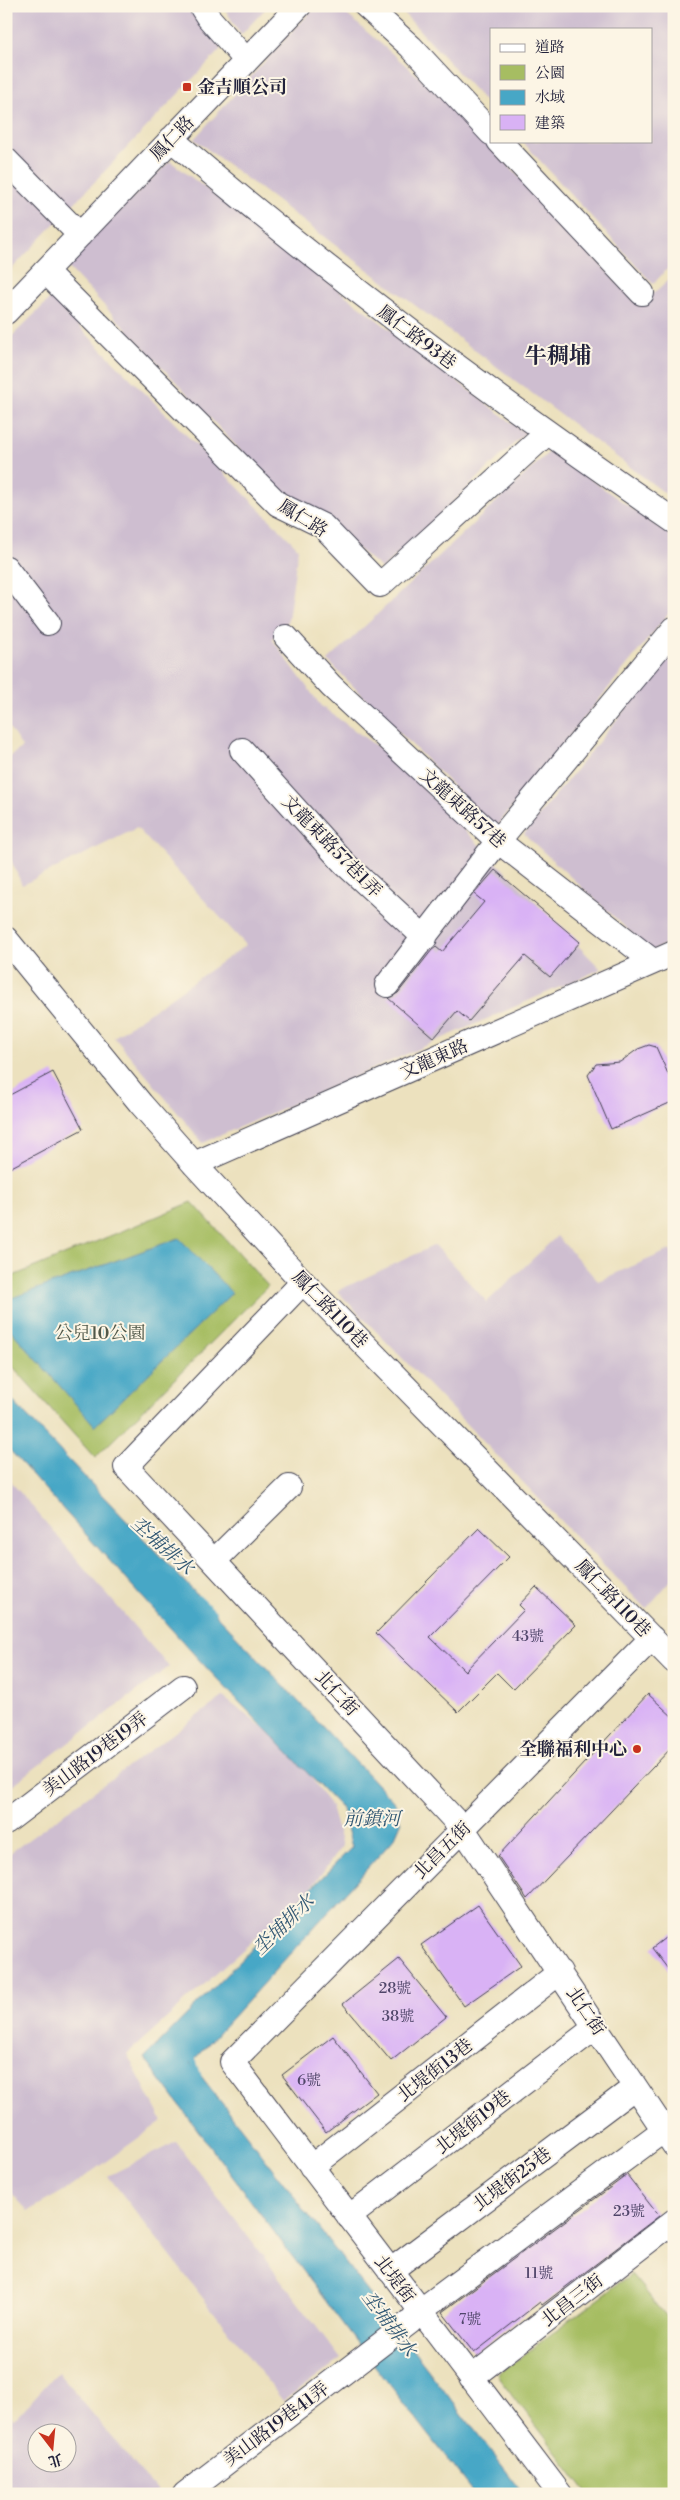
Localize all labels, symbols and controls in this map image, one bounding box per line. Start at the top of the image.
legend [490,28,652,142]
text: 道路 [535,38,565,57]
text: 公園 [535,64,565,83]
place label: 金吉順公司 [197,76,287,99]
marker: 金吉順公司 [181,81,193,93]
text: 水域 [535,88,565,107]
street label: 鳳仁路 [145,111,199,166]
text: 建築 [535,114,565,133]
street label: 鳳仁路93巷 [373,300,461,375]
district label: 牛稠埔 [525,343,591,370]
street label: 鳳仁路 [274,494,332,542]
street label: 文龍東路57巷 [415,764,511,853]
street label: 文龍東路57巷1弄 [277,790,386,903]
street label: 文龍東路 [397,1034,472,1085]
street label: 鳳仁路110巷 [287,1266,372,1353]
park label: 公兒10公園 [54,1322,146,1345]
water label: 坔埔排水 [126,1511,200,1581]
street label: 鳳仁路110巷 [570,1555,655,1642]
house number: 43號 [512,1627,544,1646]
street label: 北仁街 [310,1666,363,1721]
street label: 美山路19巷19弄 [38,1707,153,1802]
place label: 全聯福利中心 [519,1738,627,1761]
marker: 全聯福利中心 [631,1743,643,1755]
water label: 前鎮河 [343,1807,403,1831]
street label: 北昌五街 [409,1817,476,1884]
water label: 坔埔排水 [248,1888,321,1960]
house number: 28號 [379,1979,411,1998]
street label: 北仁街 [561,1982,610,2040]
house number: 38號 [382,2007,414,2026]
street label: 北堤街13巷 [393,2034,478,2107]
house number: 6號 [297,2071,321,2090]
street label: 北堤街19巷 [431,2086,516,2159]
street label: 北堤街25巷 [469,2142,556,2216]
house number: 23號 [613,2202,645,2221]
street label: 北堤街 [369,2251,420,2308]
house number: 11號 [525,2264,553,2283]
street label: 北昌三街 [537,2269,608,2332]
water label: 坔埔排水 [357,2286,423,2363]
house number: 7號 [459,2310,481,2329]
street label: 美山路19巷41弄 [219,2377,334,2472]
north arrow [28,2422,78,2472]
text: 北 [46,2449,65,2470]

